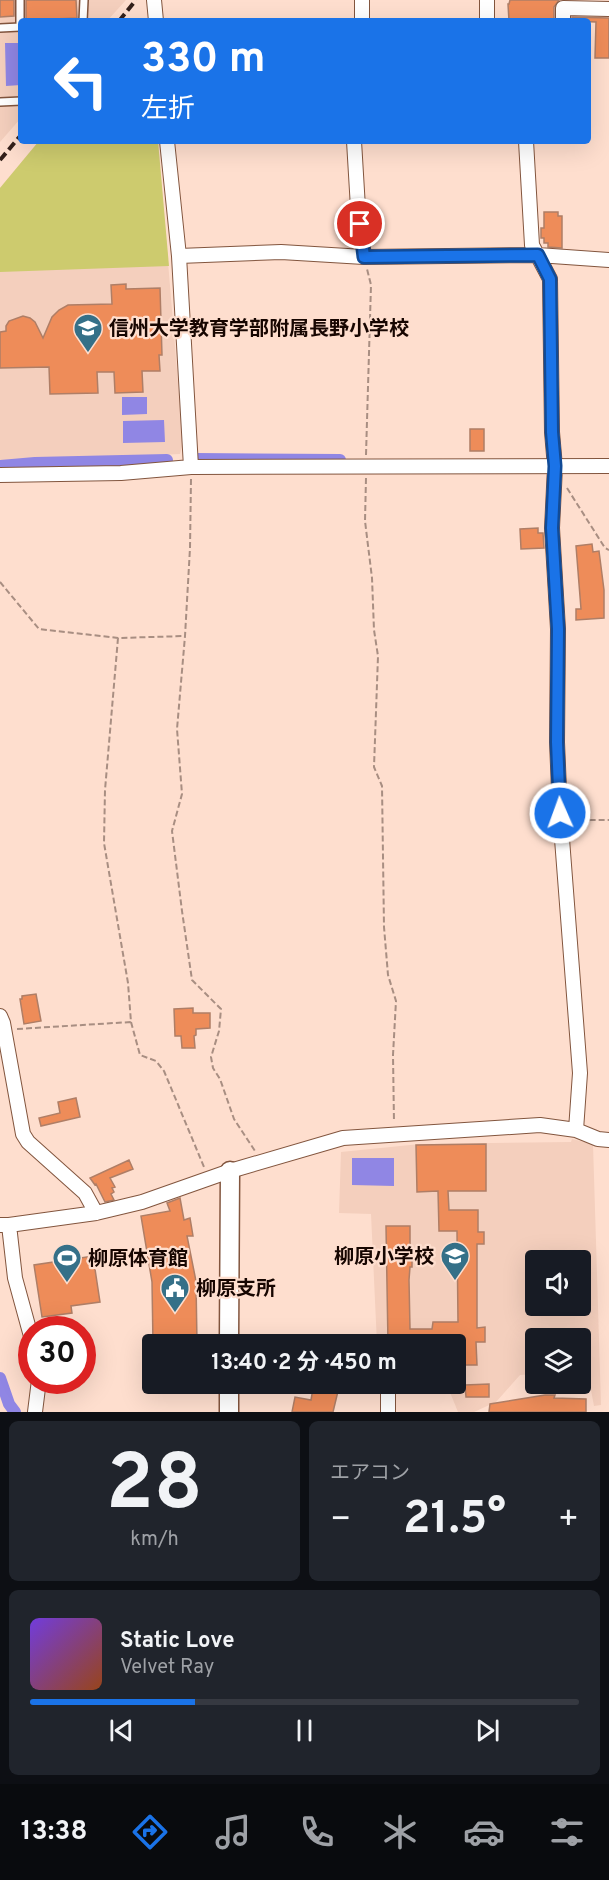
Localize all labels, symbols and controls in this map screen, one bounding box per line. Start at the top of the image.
text: 330 m [141,34,266,87]
icon: left [42,42,120,120]
text: 左折 [141,93,195,127]
pin [334,198,385,249]
icon: arrive [343,207,376,240]
school or university icon: 信州大学教育学部附属長野小学校 [72,312,104,354]
place label: 信州大学教育学部附属長野小学校 [109,317,409,343]
position arrow [528,781,592,845]
school or university icon: 柳原小学校 [439,1240,471,1282]
sports icon: 柳原体育館 [51,1242,83,1284]
place label: 柳原小学校 [334,1245,434,1271]
place label: 柳原体育館 [88,1247,188,1273]
map controls [525,1250,591,1394]
button: sound [525,1250,591,1316]
public building icon: 柳原支所 [159,1272,191,1314]
place label: 柳原支所 [196,1277,276,1303]
speed limit sign: 30 [18,1316,96,1394]
button: layers [525,1328,591,1394]
text: 13:40 · 2 分 · 450 m [211,1350,397,1377]
text: 28 [106,1438,203,1537]
text: エアコン [330,1461,410,1487]
text: 21.5° [403,1492,506,1549]
text: − [330,1500,351,1542]
text: + [558,1500,579,1542]
text: km/h [130,1527,179,1553]
text: Static Love [120,1628,234,1655]
text: Velvet Ray [120,1655,214,1681]
icon: previous [105,1714,138,1747]
icon: pause [288,1714,321,1747]
icon: next [471,1714,504,1747]
icon: directions [129,1811,171,1853]
icon: music [212,1811,254,1853]
icon: phone [296,1811,338,1853]
icon: climate [379,1811,421,1853]
icon: car [463,1811,505,1853]
icon: filters [546,1811,588,1853]
text: 13:38 [21,1815,87,1849]

